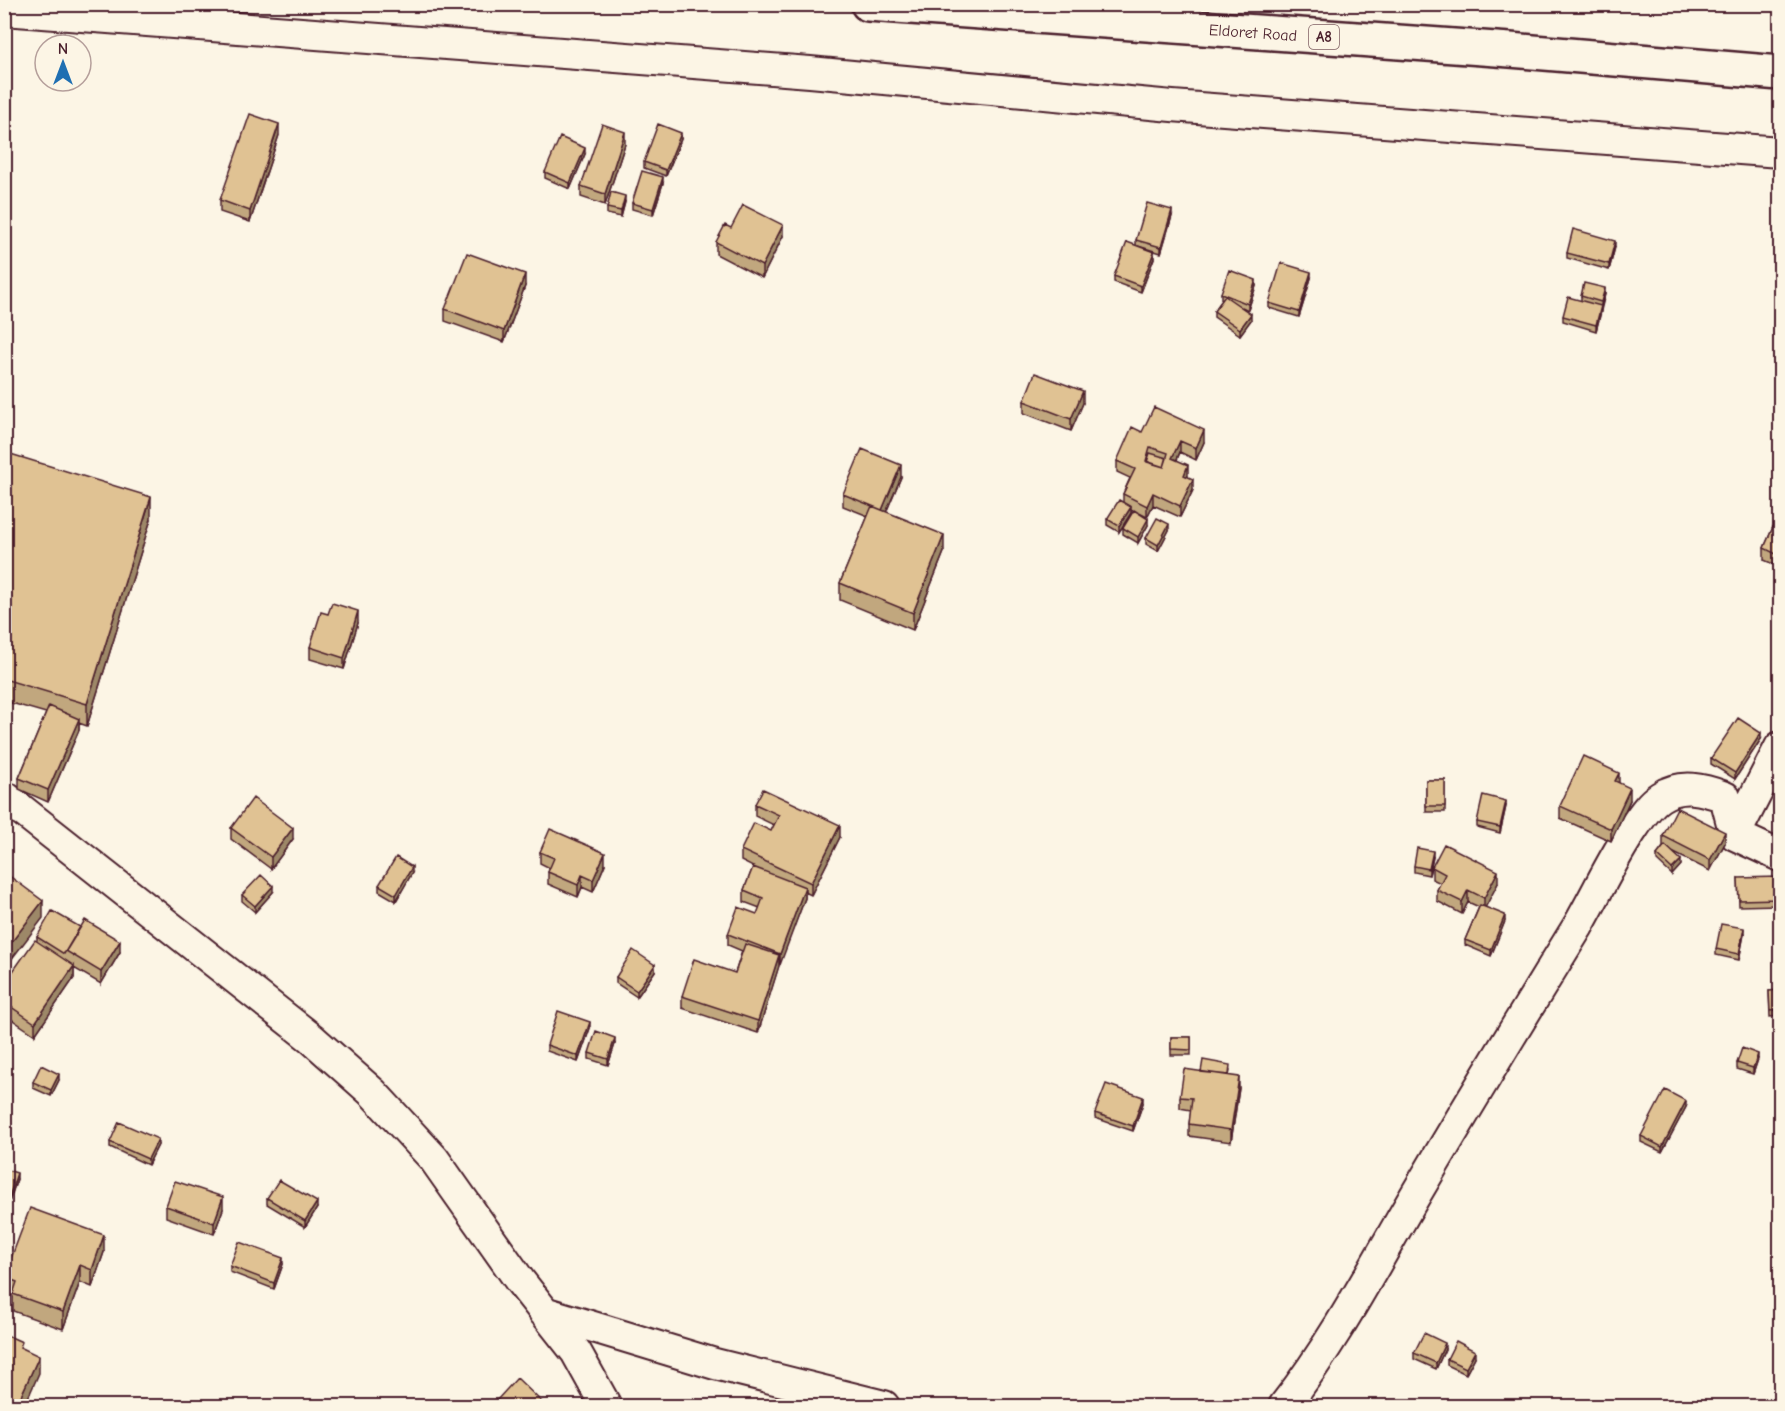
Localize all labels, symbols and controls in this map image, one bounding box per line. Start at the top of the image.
street label: Eldoret Road [1208,21,1298,45]
road number: A8 [1309,25,1339,49]
north arrow [33,33,93,93]
text: N [58,40,68,58]

